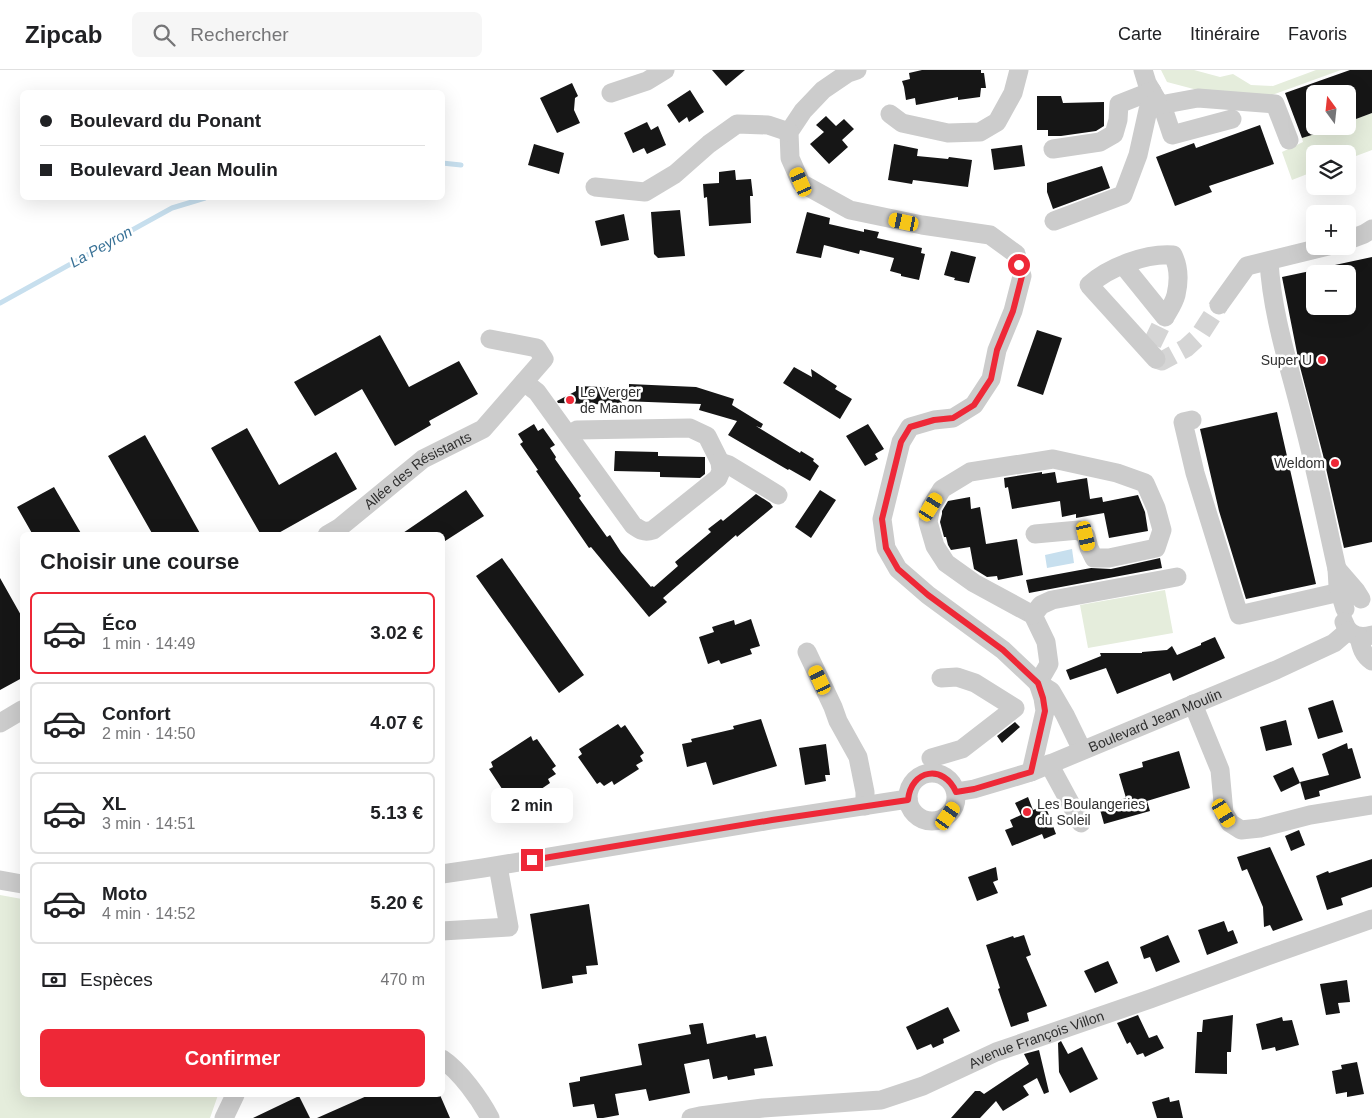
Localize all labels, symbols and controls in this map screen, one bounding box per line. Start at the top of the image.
search box [132,12,482,57]
text: Zipcab [25,21,102,48]
icon: search [150,21,178,49]
text: Rechercher [190,24,289,45]
text: Carte [1118,24,1162,44]
text: Itinéraire [1190,24,1260,44]
text: Favoris [1288,24,1347,44]
north arrow [1306,85,1356,135]
map controls [1306,85,1356,315]
text: Boulevard du Ponant [70,110,261,131]
button: layers [1306,145,1356,195]
text: Boulevard Jean Moulin [70,159,278,180]
car [788,165,813,199]
button: + [1306,205,1356,255]
car [887,212,920,232]
water label: La Peyron [67,223,135,271]
route start [1008,254,1030,276]
button: − [1306,265,1356,315]
place label: Super U [1261,352,1312,368]
marker: Super U [1316,354,1328,366]
place label: Le Verger de Manon [580,384,642,416]
marker: Le Verger de Manon [564,394,576,406]
street label: Allée des Résistants [361,428,474,512]
place label: Weldom [1274,455,1325,471]
marker: Weldom [1329,457,1341,469]
car [916,490,945,524]
car [1075,520,1096,552]
text: Choisir une course [40,549,239,574]
icon: car [42,611,87,656]
text: Éco [102,613,137,634]
text: 3.02 € [370,622,423,643]
text: 1 min · 14:49 [102,635,195,652]
car [806,663,833,697]
street label: Boulevard Jean Moulin [1086,686,1224,755]
icon: car [42,701,87,746]
text: Confort [102,703,171,724]
text: 4.07 € [370,712,423,733]
text: 2 min · 14:50 [102,725,195,742]
callout: 2 min [491,788,573,822]
icon: car [42,791,87,836]
text: XL [102,793,126,814]
place label: Les Boulangeries du Soleil [1037,796,1145,828]
car [1209,796,1238,830]
text: 2 min [511,797,553,814]
car [933,799,962,833]
text: 5.13 € [370,802,423,823]
marker: Les Boulangeries du Soleil [1021,806,1033,818]
text: 3 min · 14:51 [102,815,195,832]
route end [521,849,543,871]
icon: car [42,881,87,926]
text: Moto [102,883,147,904]
text: 5.20 € [370,892,423,913]
text: 4 min · 14:52 [102,905,195,922]
icon: cash [40,966,68,994]
text: Espèces [80,969,153,990]
text: 470 m [381,971,425,988]
street label: Avenue François Villon [966,1007,1106,1072]
button: Confirmer [40,1029,425,1087]

